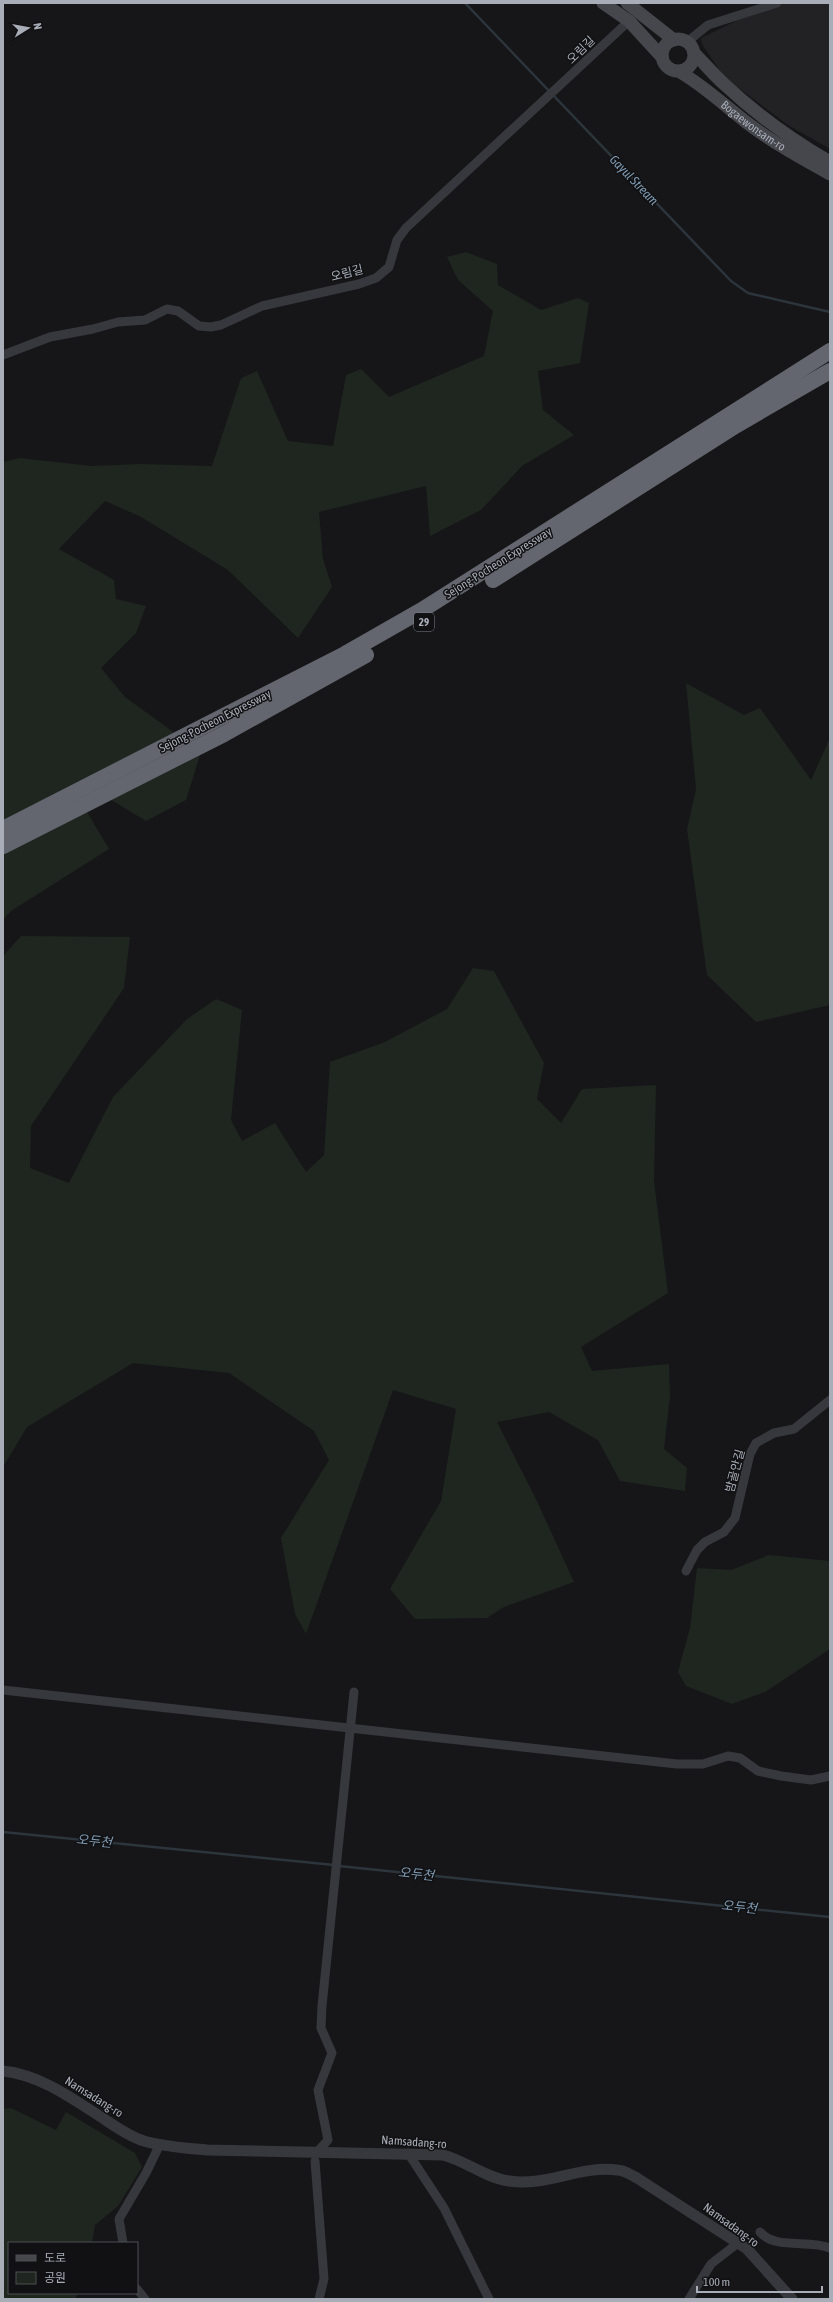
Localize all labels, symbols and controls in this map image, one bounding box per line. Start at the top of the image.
north arrow [8,8,48,48]
text: N [31,22,44,30]
street label: 오림길 [564,33,598,67]
street label: Bogaewonsam-ro [718,98,788,154]
water label: Gayul Stream [607,152,662,209]
street label: 오림길 [329,262,365,284]
street label: Sejong-Pocheon Expressway [442,524,554,602]
road number: 29 [414,613,434,631]
street label: Sejong-Pocheon Expressway [157,687,273,755]
street label: 밤골안길 [723,1448,747,1494]
water label: 오두천 [75,1832,114,1850]
water label: 오두천 [397,1865,436,1883]
water label: 오두천 [720,1898,759,1916]
street label: Namsadang-ro [62,2074,126,2120]
street label: Namsadang-ro [381,2133,448,2151]
street label: Namsadang-ro [700,2200,762,2250]
legend [8,2242,138,2294]
text: 도로 [44,2251,66,2265]
scale bar [697,2268,822,2294]
text: 공원 [44,2271,66,2285]
text: 100 m [703,2275,730,2289]

